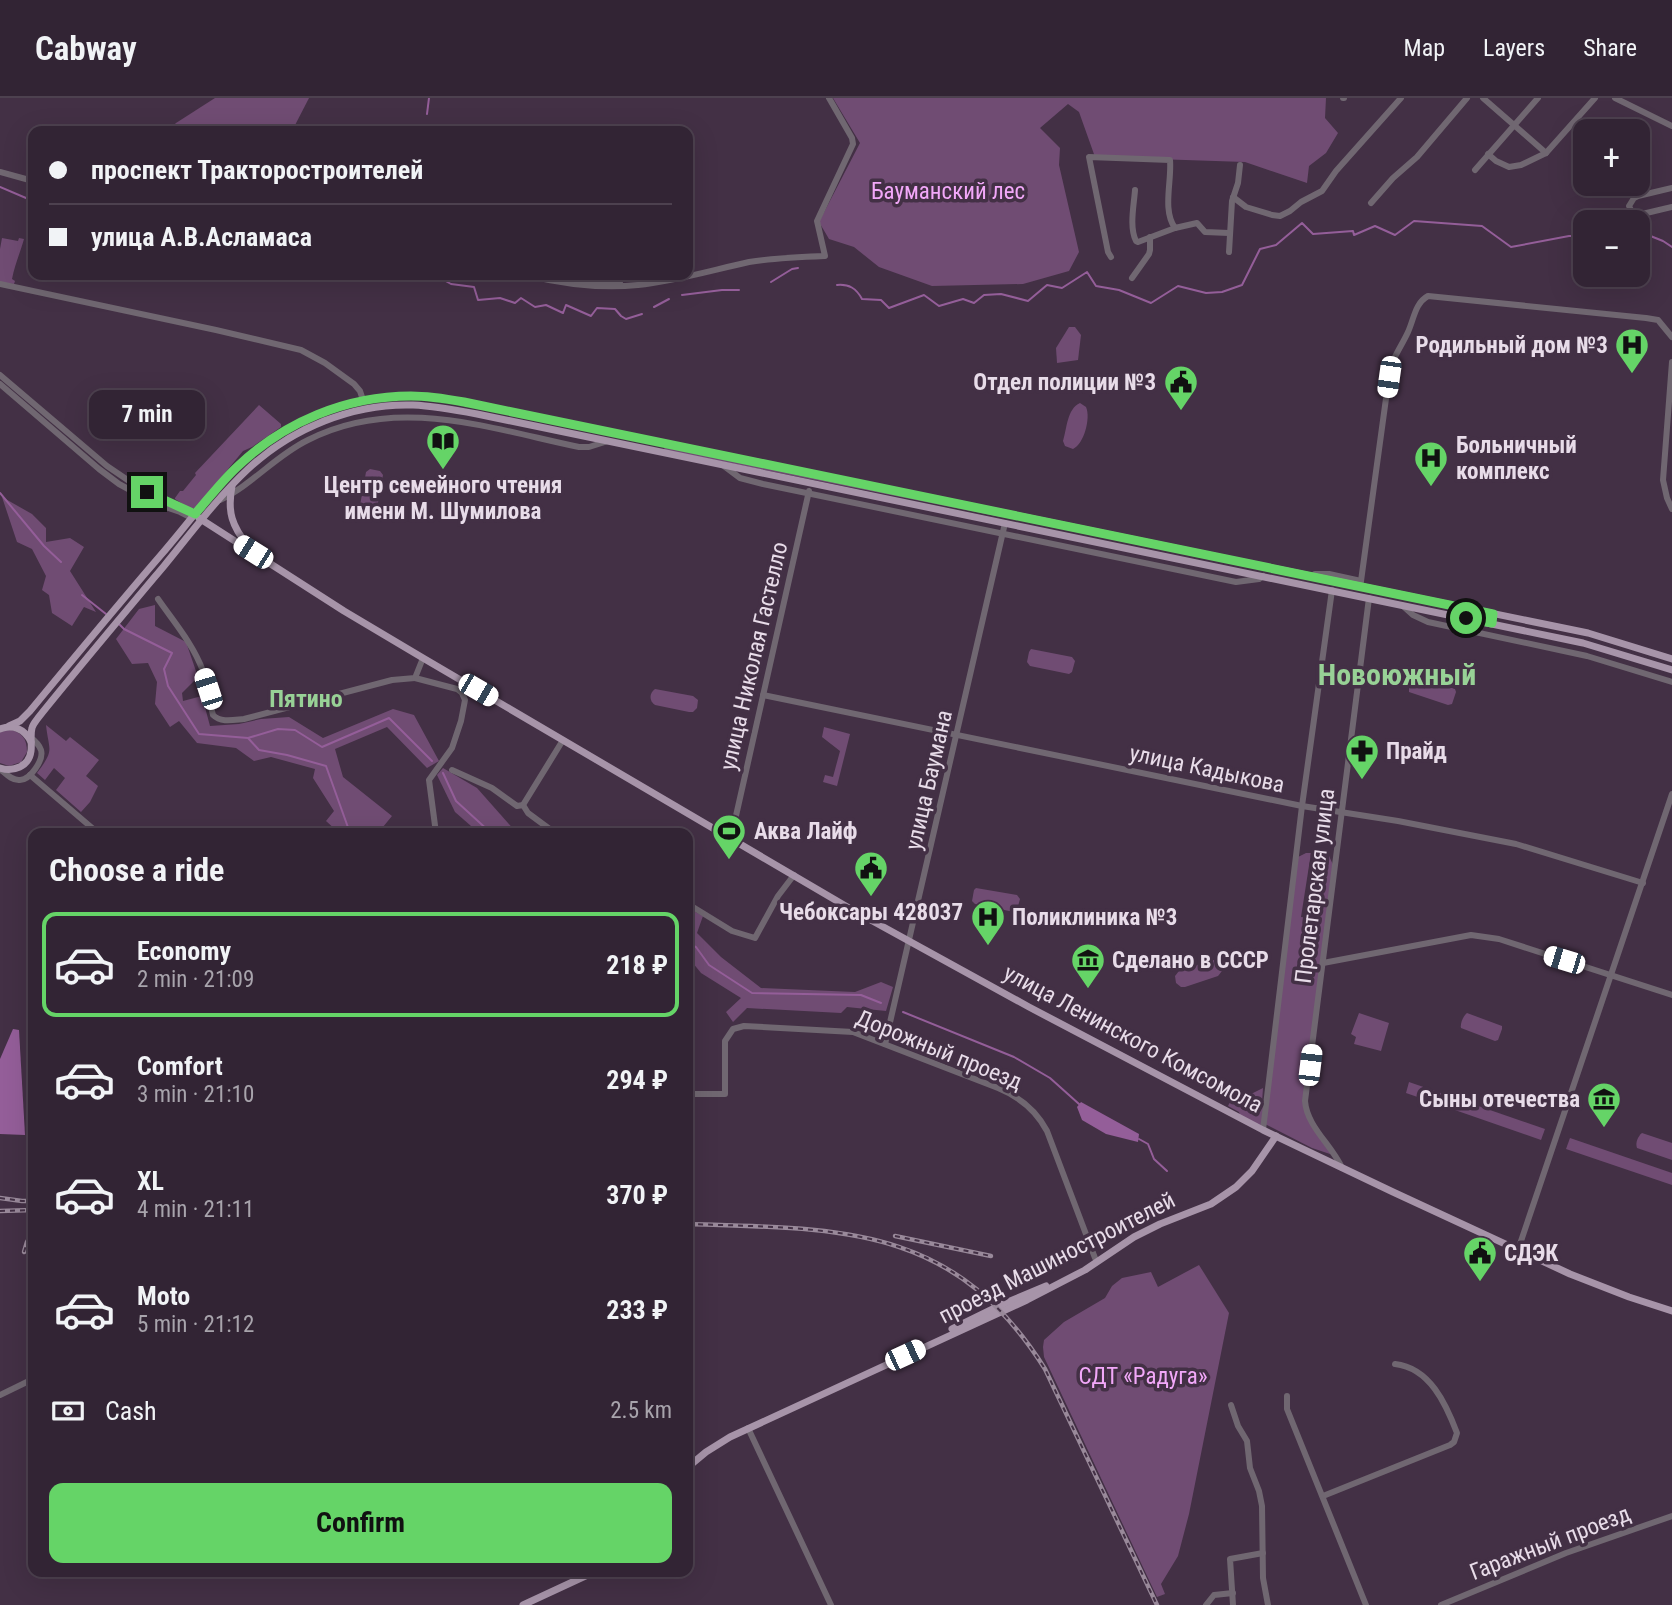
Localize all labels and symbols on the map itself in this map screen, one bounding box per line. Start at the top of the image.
park label: Бауманский лес [871,178,1025,205]
hospital icon: Родильный дом №3 [1613,326,1651,375]
place label: Родильный дом №3 [1416,332,1608,359]
car [1376,355,1403,399]
public building icon: Отдел полиции №3 [1162,363,1200,412]
place label: Отдел полиции №3 [973,369,1156,396]
callout: 7 min [89,390,205,440]
library icon: Центр семейного чтения имени М. Шумилова [424,422,462,471]
place label: Больничный комплекс [1456,432,1577,485]
hospital icon: Больничный комплекс [1412,439,1450,488]
place label: Центр семейного чтения имени М. Шумилова [324,472,562,525]
route end [131,476,163,508]
car [230,532,277,572]
street label: улица Николая Гастелло [715,539,793,773]
route start [1450,602,1482,634]
district label: Новоюжный [1318,657,1476,692]
car [192,666,225,712]
car [455,670,502,710]
district label: Пятино [269,685,343,713]
street label: улица Баумана [900,707,958,853]
pharmacy icon: Прайд [1343,732,1381,781]
place label: Прайд [1386,738,1447,765]
street label: улица Кадыкова [1127,739,1287,799]
street label: Пролетарская улица [1290,787,1340,985]
sports icon: Аква Лайф [710,812,748,861]
place label: Аква Лайф [754,818,857,845]
public building icon: Чебоксары 428037 [852,849,890,898]
hospital icon: Поликлиника №3 [969,898,1007,947]
place label: Чебоксары 428037 [779,899,963,926]
place label: Поликлиника №3 [1012,904,1177,931]
museum icon: Сделано в СССР [1069,941,1107,990]
car [1541,944,1588,976]
place label: Сделано в СССР [1112,947,1269,974]
street label: улица Ленинского Комсомола [999,959,1267,1119]
street label: Дорожный проезд [852,1004,1026,1096]
car [1298,1043,1323,1087]
museum icon: Сыны отечества [1585,1080,1623,1129]
place label: Сыны отечества [1419,1086,1580,1113]
street label: проезд Машиностроителей [934,1187,1180,1329]
public building icon: СДЭК [1461,1234,1499,1283]
place label: СДЭК [1504,1240,1559,1267]
car [882,1337,929,1373]
park label: СДТ «Радуга» [1078,1363,1208,1390]
street label: Гаражный проезд [1466,1500,1634,1586]

